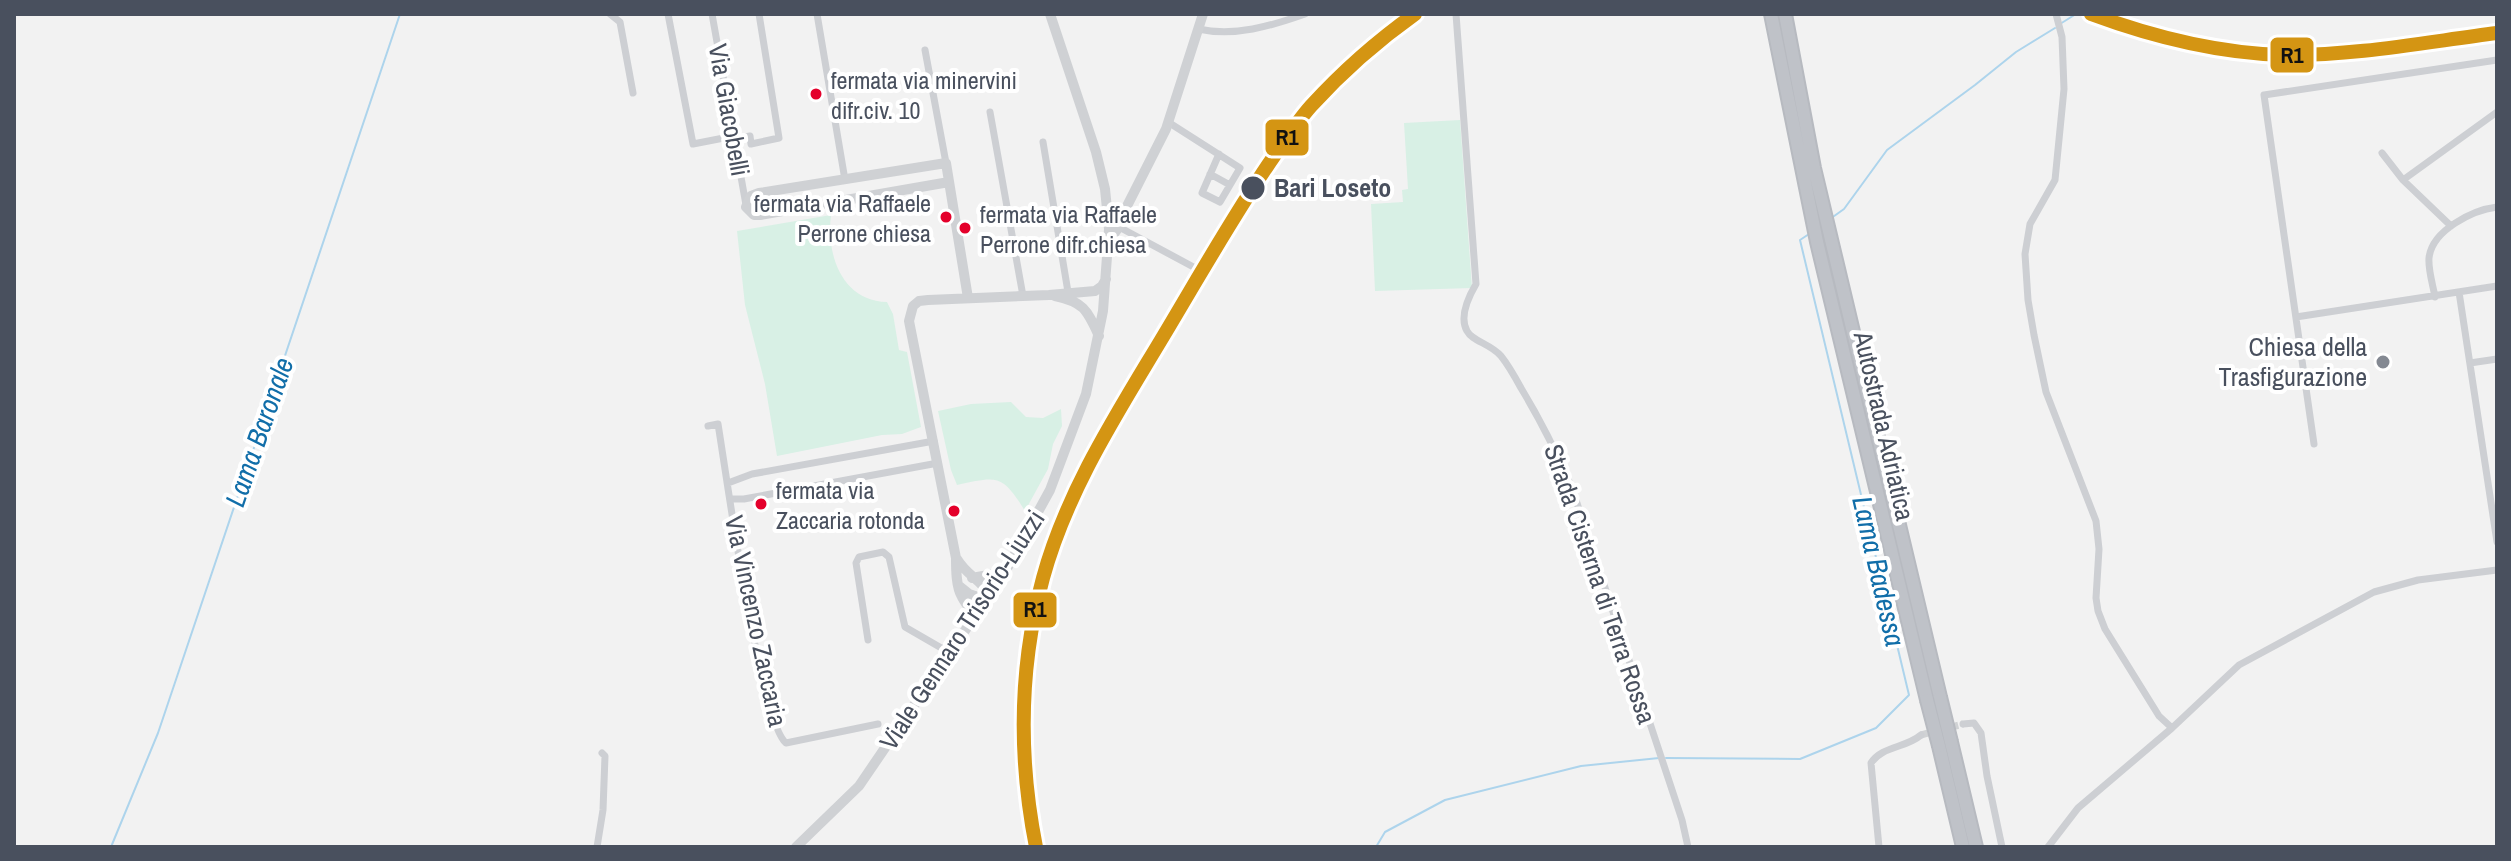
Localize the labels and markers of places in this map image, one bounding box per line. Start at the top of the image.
place label: fermata via minervini difr.civ. 10 [831,64,1017,126]
marker: fermata via minervini difr.civ. 10 [808,86,824,102]
place label: Bari Loseto [1274,170,1391,205]
marker: Bari Loseto [1239,174,1267,202]
place label: fermata via Raffaele Perrone chiesa [754,187,931,249]
place label: fermata via Raffaele Perrone difr.chiesa [980,198,1157,260]
marker: fermata via Raffaele Perrone chiesa [938,209,954,225]
marker: fermata via Raffaele Perrone difr.chiesa [957,220,973,236]
place label: Chiesa della Trasfigurazione [2218,329,2367,394]
marker: Chiesa della Trasfigurazione [2374,353,2392,371]
place label: fermata via Zaccaria rotonda [776,474,925,536]
marker: fermata via Zaccaria rotonda [753,496,769,512]
unlabelled marker [946,503,962,519]

